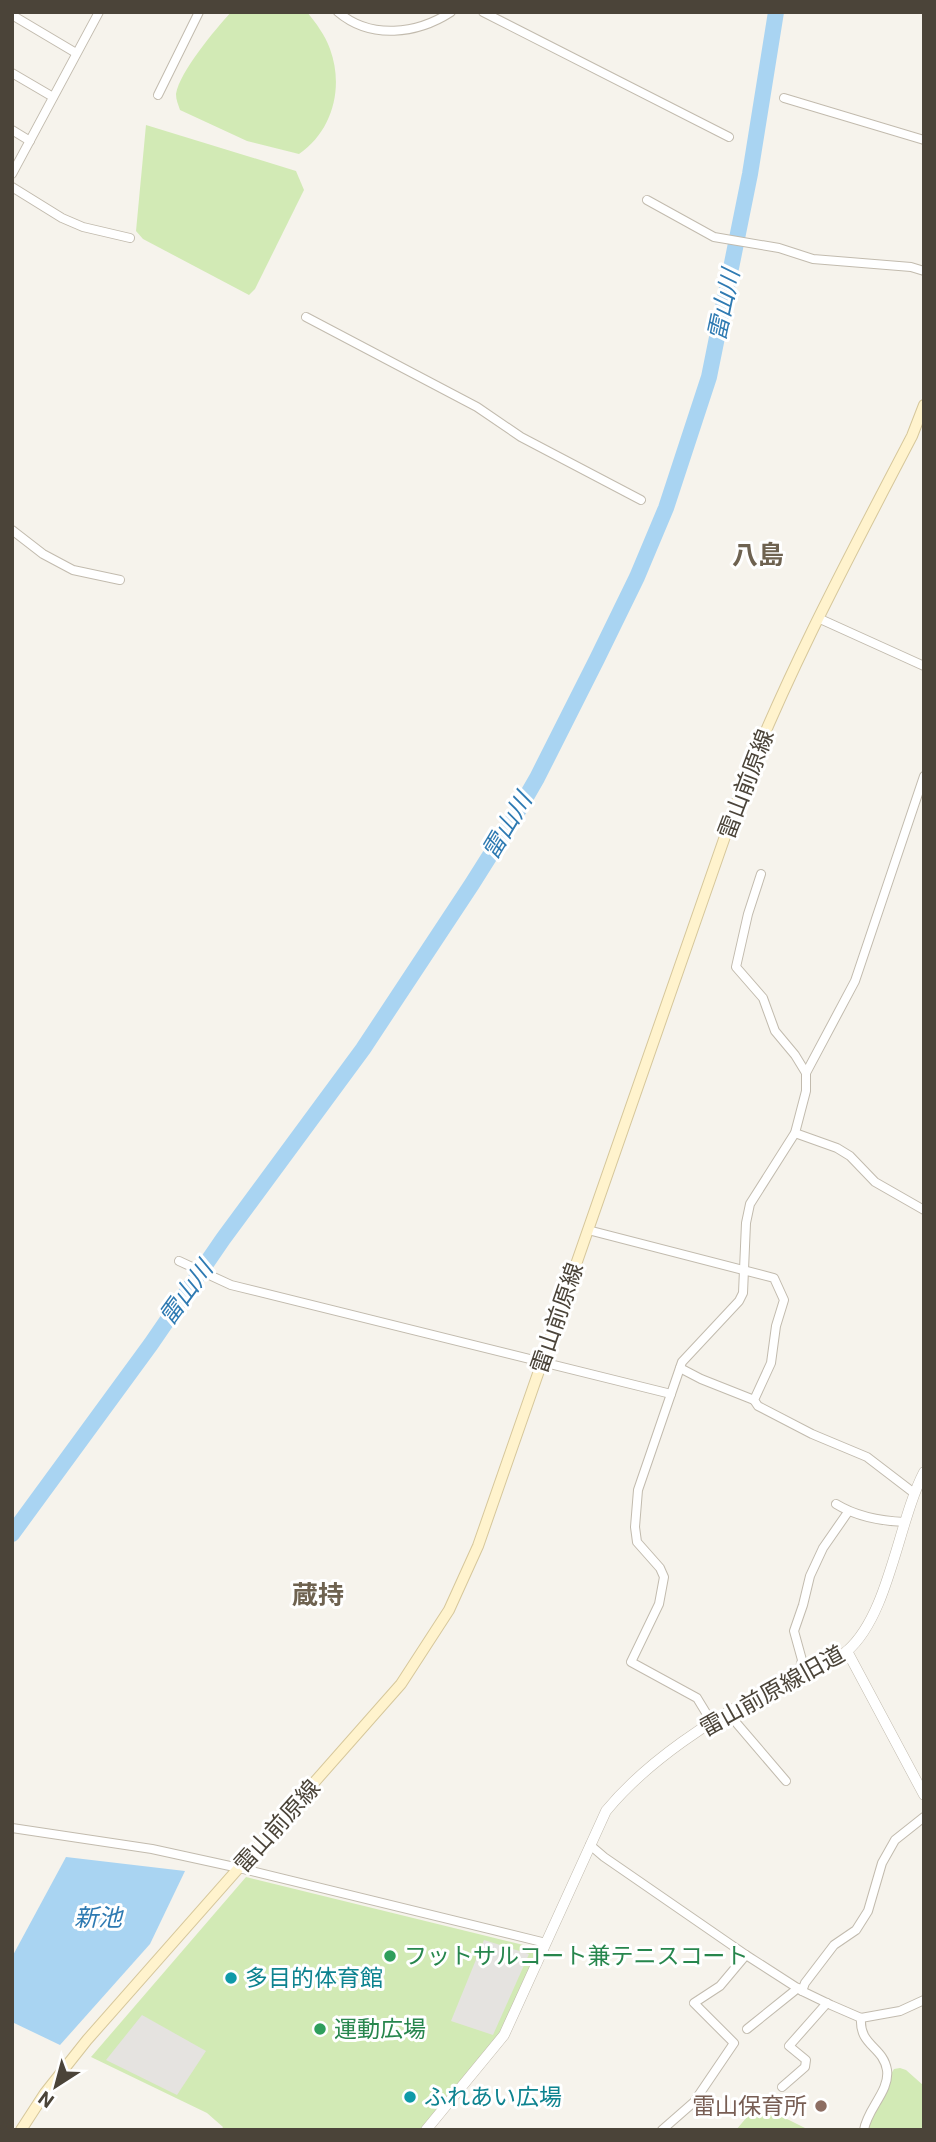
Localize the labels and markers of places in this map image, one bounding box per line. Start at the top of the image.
place label: フットサルコート兼テニスコート [404,1943,749,1970]
marker: フットサルコート兼テニスコート [382,1948,398,1964]
place label: 多目的体育館 [245,1965,383,1992]
marker: 多目的体育館 [223,1970,239,1986]
place label: 運動広場 [334,2016,426,2043]
marker: 運動広場 [312,2021,328,2037]
place label: ふれあい広場 [424,2084,562,2111]
marker: ふれあい広場 [402,2089,418,2105]
place label: 雷山保育所 [692,2093,807,2120]
marker: 雷山保育所 [813,2098,829,2114]

